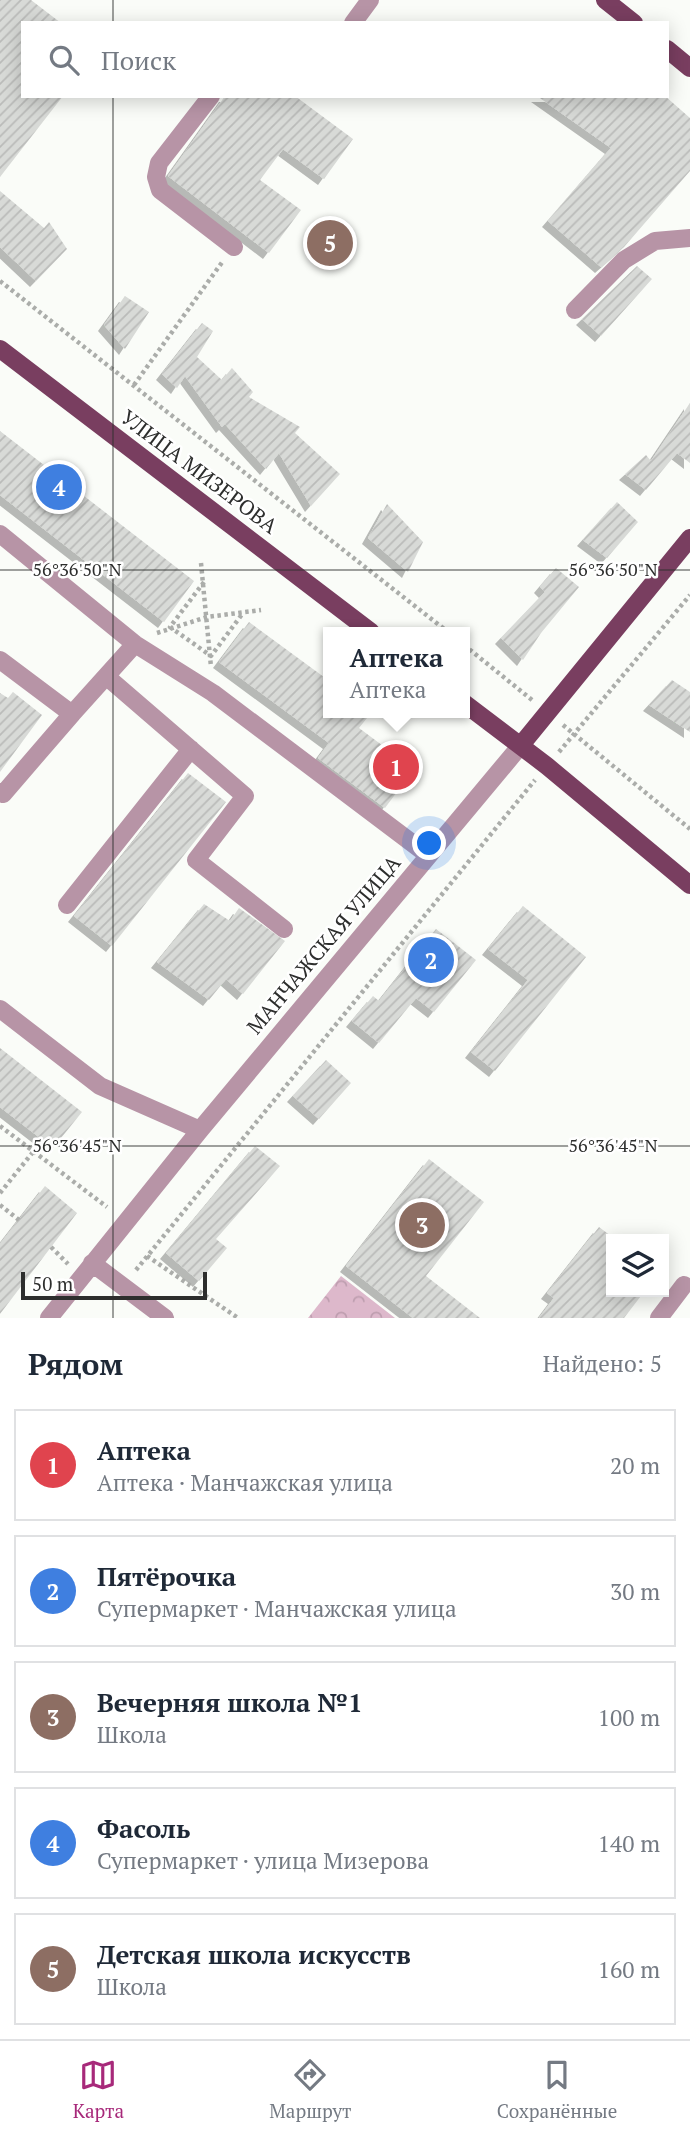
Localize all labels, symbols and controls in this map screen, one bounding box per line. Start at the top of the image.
search box [21,21,669,98]
icon: search [45,41,83,79]
text: Поиск [101,43,176,77]
pin: 5 [307,217,353,269]
street label: УЛИЦА МИЗЕРОВА [116,403,284,540]
pin: 4 [36,461,82,513]
text: 56°36'50"N [32,557,122,581]
text: 56°36'50"N [568,557,658,581]
popup [323,627,470,718]
text: Аптека [350,640,443,674]
text: Аптека [350,674,426,705]
pin: 1 [373,741,419,793]
your location [412,826,446,860]
street label: МАНЧАЖСКАЯ УЛИЦА [240,849,407,1040]
pin: 2 [408,934,454,986]
text: 56°36'45"N [32,1133,122,1157]
text: 56°36'45"N [568,1133,658,1157]
pin: 3 [399,1199,445,1251]
map controls [606,1234,669,1297]
button: layers [606,1234,669,1297]
scale bar [21,1269,206,1301]
text: 50 m [32,1271,73,1296]
text: Рядом [28,1344,123,1384]
text: Найдено: 5 [543,1348,662,1379]
text: Аптека [97,1433,191,1467]
text: 1 [47,1450,60,1481]
text: 20 m [610,1450,660,1481]
text: Аптека · Манчажская улица [97,1467,393,1498]
text: Пятёрочка [97,1559,236,1593]
text: 2 [47,1576,60,1607]
text: 30 m [610,1576,660,1607]
text: Супермаркет · Манчажская улица [97,1593,457,1624]
text: Вечерняя школа №1 [97,1685,363,1719]
text: 3 [47,1702,60,1733]
text: 100 m [598,1702,660,1733]
text: Школа [97,1719,167,1750]
text: Фасоль [97,1811,190,1845]
text: 4 [47,1828,60,1859]
text: 140 m [598,1828,660,1859]
text: Супермаркет · улица Мизерова [97,1845,429,1876]
text: Детская школа искусств [97,1937,411,1971]
text: 5 [47,1954,60,1985]
text: 160 m [598,1954,660,1985]
text: Школа [97,1971,167,2002]
tab: Карта [73,2056,124,2123]
tab: Маршрут [269,2056,352,2123]
tab: Сохранённые [497,2056,617,2123]

